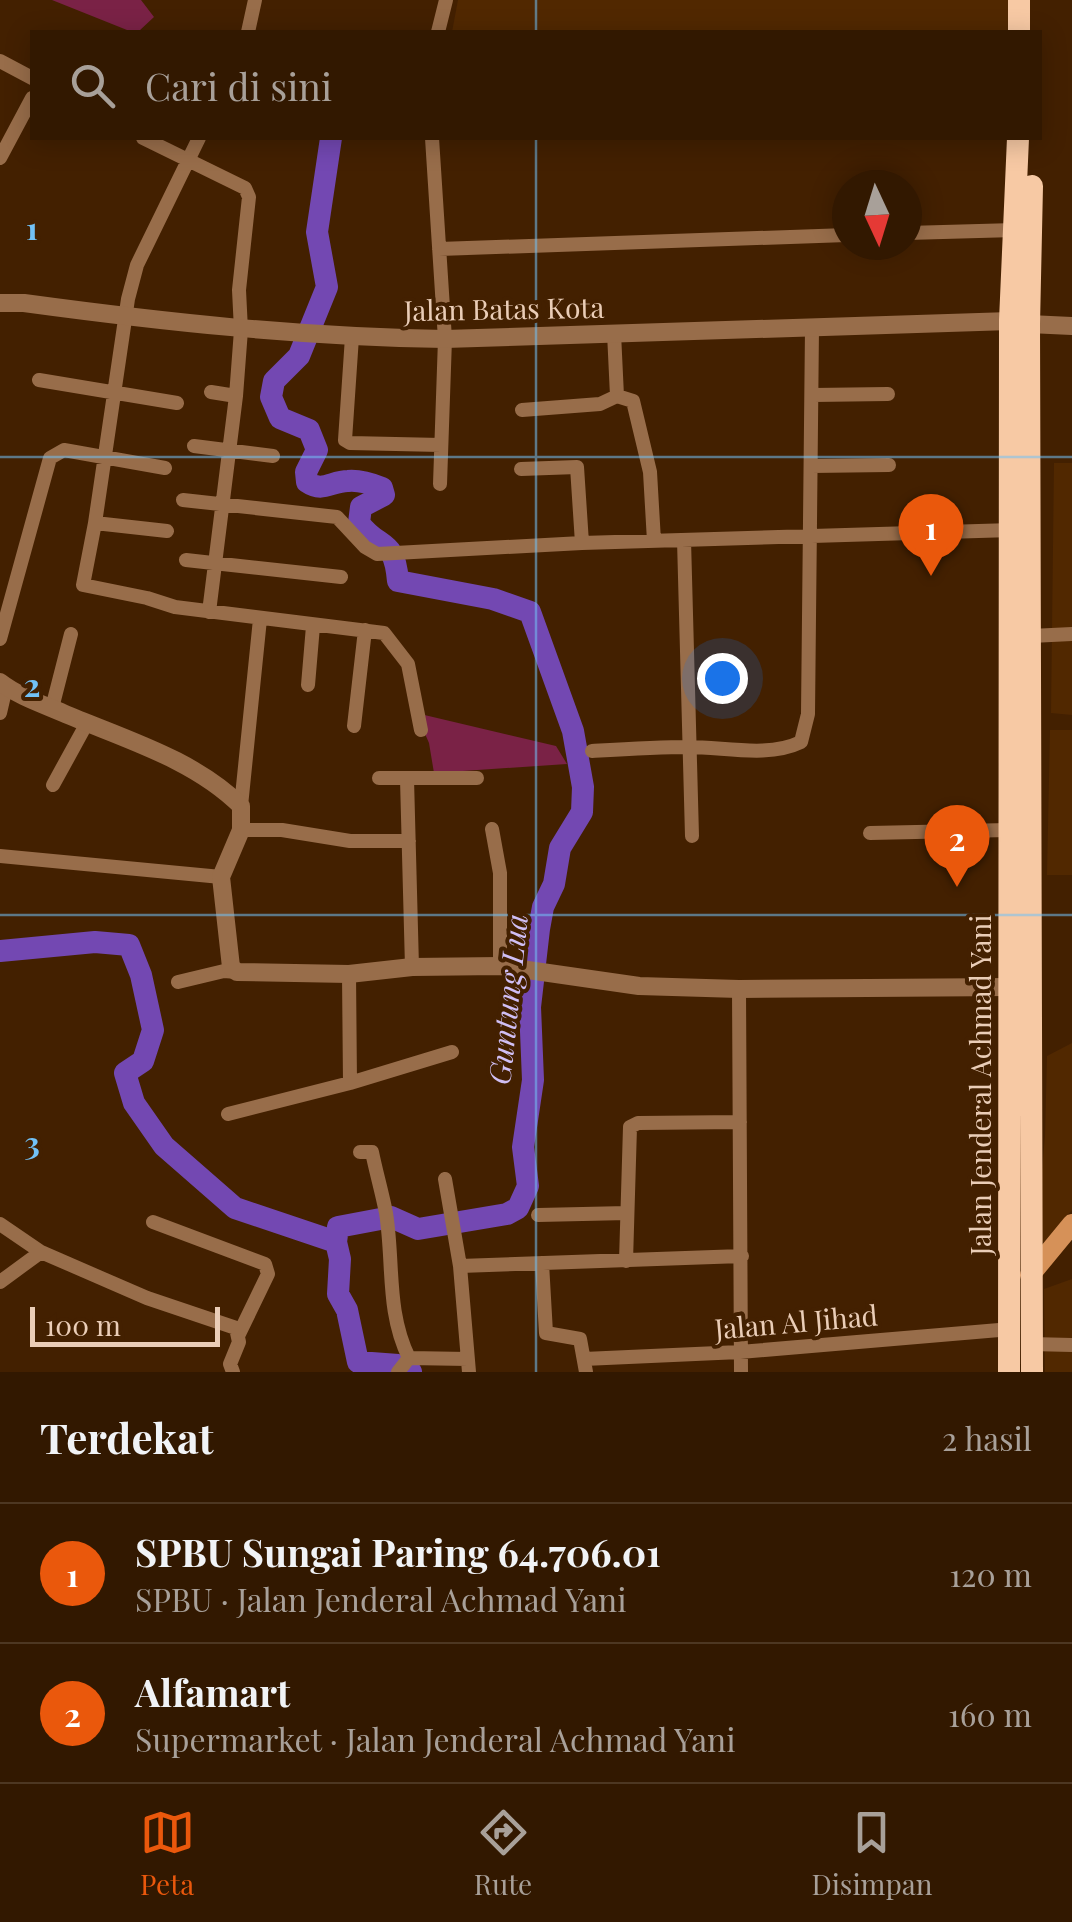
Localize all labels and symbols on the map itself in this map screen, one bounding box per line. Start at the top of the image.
north arrow [832,170,922,260]
text: 1 [26,205,38,248]
street label: Jalan Batas Kota [403,288,605,328]
pin: 1 [898,494,964,576]
your location [697,653,748,704]
text: 2 [24,662,40,705]
pin: 2 [924,804,990,887]
water label: Guntung Lua [478,912,536,1086]
street label: Jalan Jenderal Achmad Yani [961,915,998,1256]
text: 3 [24,1120,40,1163]
street label: Jalan Al Jihad [712,1295,879,1347]
scale bar [30,1302,220,1346]

